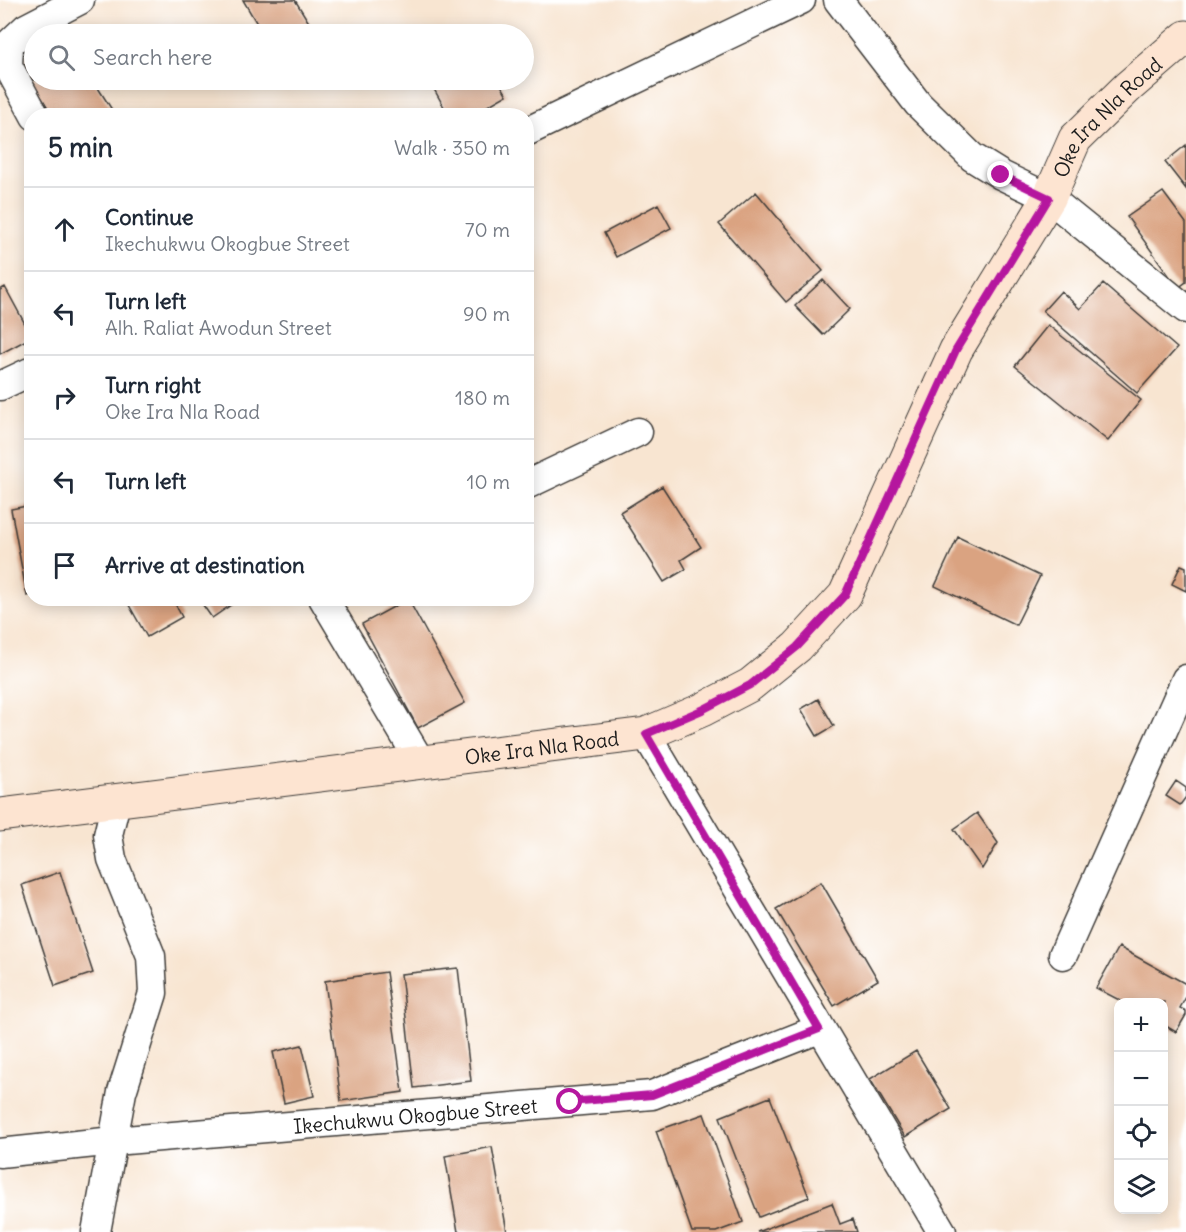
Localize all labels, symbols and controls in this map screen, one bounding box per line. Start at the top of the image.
search box [24,24,534,90]
icon: search [45,41,78,74]
text: Search here [93,43,212,71]
street label: Oke Ira Nla Road [1047,51,1167,181]
text: 5 min [48,131,113,164]
text: Walk · 350 m [394,135,510,160]
route end [987,161,1013,187]
text: Continue [105,203,194,231]
icon: ahead [48,213,81,246]
text: 70 m [465,217,510,242]
text: Ikechukwu Okogbue Street [105,231,350,256]
text: Turn left [105,287,186,315]
icon: left [48,297,81,330]
text: 90 m [463,301,510,326]
text: Alh. Raliat Awodun Street [105,315,332,340]
text: Turn right [105,371,201,399]
icon: right [48,381,81,414]
text: 180 m [455,385,510,410]
text: Oke Ira Nla Road [105,399,260,424]
icon: left [48,465,81,498]
text: Turn left [105,467,186,495]
text: 10 m [467,469,510,494]
icon: arrive [48,549,81,582]
text: Arrive at destination [105,551,305,579]
street label: Oke Ira Nla Road [463,725,621,769]
map controls [1114,998,1168,1214]
button: + [1114,998,1168,1052]
button: − [1114,1052,1168,1106]
route start [556,1088,582,1114]
street label: Ikechukwu Okogbue Street [292,1092,539,1138]
button: locate [1114,1106,1168,1160]
button: layers [1114,1160,1168,1214]

